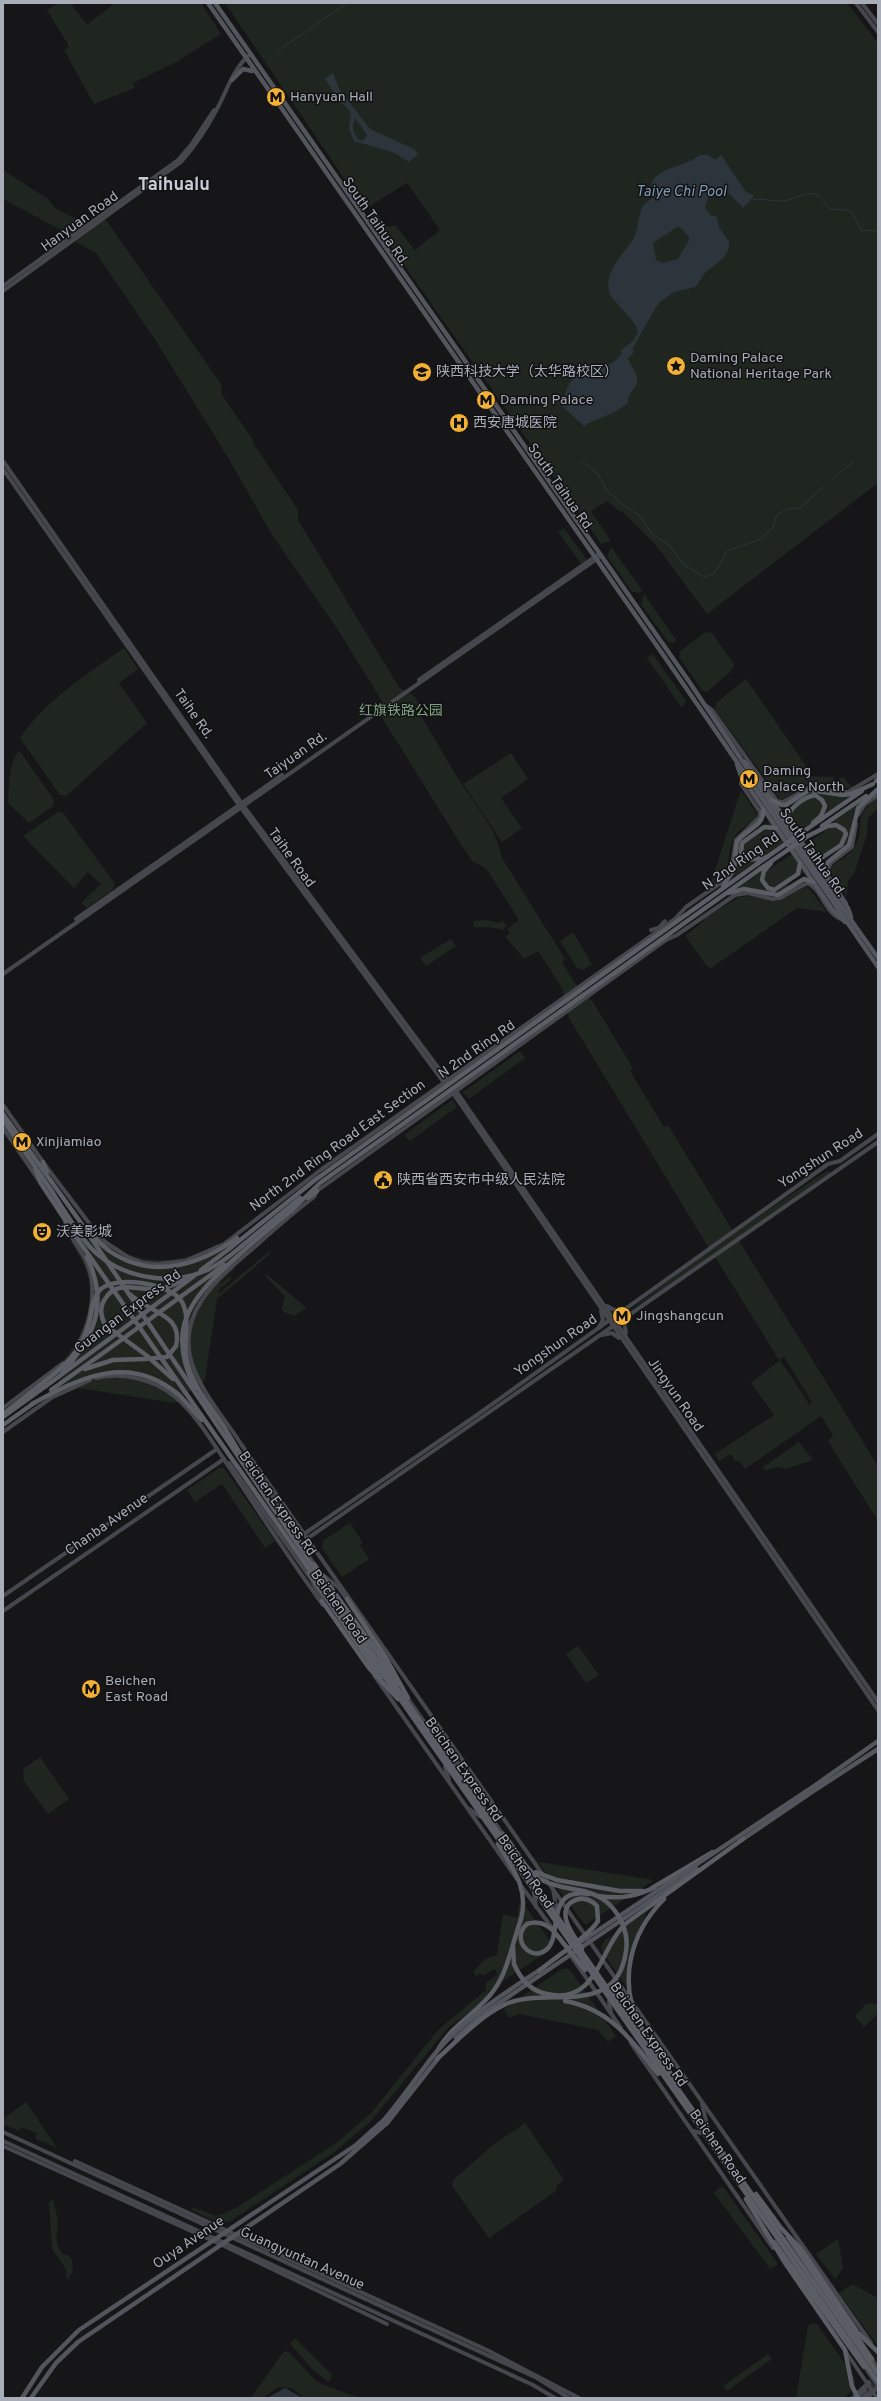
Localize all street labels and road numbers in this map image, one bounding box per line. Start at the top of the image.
street label: South Taihua Rd. [338,174,412,270]
street label: Hanyuan Road [38,188,122,256]
street label: South Taihua Rd. [523,440,597,536]
street label: Taihe Rd. [170,686,216,742]
street label: Taiyuan Rd. [262,728,330,784]
street label: South Taihua Rd. [775,805,849,901]
street label: Taihe Road [264,825,318,891]
street label: N 2nd Ring Rd [699,829,783,895]
street label: N 2nd Ring Rd [435,1017,519,1083]
street label: North 2nd Ring Road East Section [247,1077,429,1215]
street label: Yongshun Road [776,1125,866,1193]
street label: Guangan Express Rd [71,1266,185,1358]
street label: Yongshun Road [511,1311,601,1381]
street label: Jingyun Road [643,1355,707,1435]
street label: Beichen Express Rd [235,1448,319,1560]
street label: Chanba Avenue [62,1490,152,1560]
street label: Beichen Road [306,1567,370,1647]
street label: Beichen Express Rd [421,1714,505,1826]
street label: Beichen Road [493,1832,557,1912]
street label: Beichen Express Rd [606,1979,690,2091]
street label: Beichen Road [685,2107,749,2187]
street label: Ouya Avenue [150,2213,228,2273]
street label: Guangyuntan Avenue [237,2224,367,2294]

